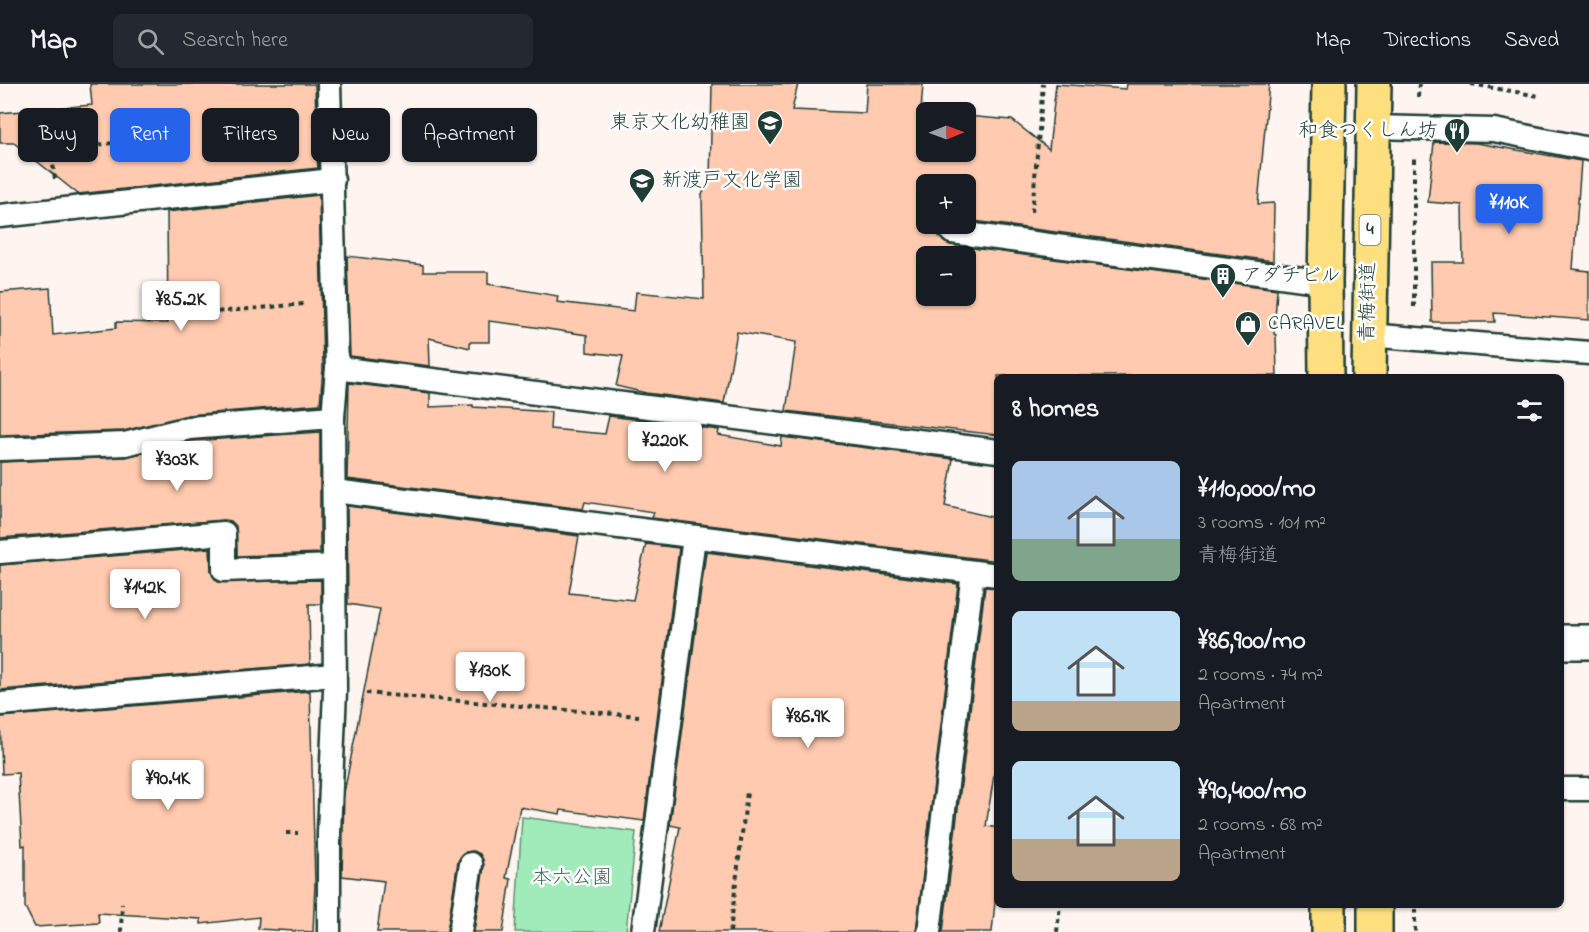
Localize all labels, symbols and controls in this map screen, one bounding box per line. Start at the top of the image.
search box [113,14,533,68]
text: Map [30,21,77,62]
icon: search [134,25,167,58]
text: Search here [182,25,288,57]
text: Map [1315,26,1351,56]
text: Directions [1384,26,1471,56]
text: Saved [1504,26,1559,56]
north arrow [916,102,976,162]
map controls [916,102,976,306]
chip: Buy [18,108,98,162]
chip: Rent [110,108,190,162]
chip: Filters [202,108,299,162]
chip: New [311,108,390,162]
chip: Apartment [402,108,537,162]
school or university icon: 東京文化幼稚園 [755,108,785,146]
place label: 東京文化幼稚園 [610,109,750,138]
restaurant icon: 和食つくしん坊 [1442,116,1472,154]
place label: 和食つくしん坊 [1298,117,1438,146]
school or university icon: 新渡戸文化学園 [627,166,657,204]
place label: 新渡戸文化学園 [662,167,802,196]
button: + [916,174,976,234]
pin: ¥110K [1467,184,1551,235]
text: ¥110K [1490,189,1528,218]
road number: 4 [1360,215,1380,245]
button: − [916,246,976,306]
building icon: アダチビル [1208,261,1238,299]
place label: アダチビル [1242,262,1341,291]
street label: 青梅街道 [1354,262,1384,342]
pin: ¥85.2K [132,281,230,332]
text: ¥85.2K [156,286,206,315]
shop icon: CARAVEL [1233,309,1263,347]
place label: CARAVEL [1268,310,1344,339]
text: 8 homes [1012,391,1099,429]
icon: filters [1513,394,1546,427]
pin: ¥220K [623,422,707,473]
text: ¥220K [642,427,688,456]
pin: ¥303K [135,441,219,492]
text: ¥303K [156,446,198,475]
text: ¥110,000/mo [1198,471,1316,509]
icon: home [1060,485,1132,557]
text: 3 rooms · 101 m² [1198,509,1326,538]
text: 青梅街道 [1198,542,1278,571]
pin: ¥142K [103,569,187,620]
text: ¥142K [124,574,166,603]
text: ¥86,900/mo [1198,623,1306,661]
icon: home [1060,635,1132,707]
pin: ¥130K [448,652,532,703]
text: ¥130K [470,657,510,686]
text: 2 rooms · 74 m² [1198,661,1323,690]
text: Apartment [1198,690,1286,719]
pin: ¥86.9K [759,698,857,749]
text: ¥86.9K [786,703,830,732]
pin: ¥90.4K [119,760,217,811]
text: ¥90.4K [146,765,190,794]
text: ¥90,400/mo [1198,773,1307,811]
icon: home [1060,785,1132,857]
text: 2 rooms · 68 m² [1198,811,1323,840]
text: Apartment [1198,840,1286,869]
park label: 本六公園 [532,864,612,893]

